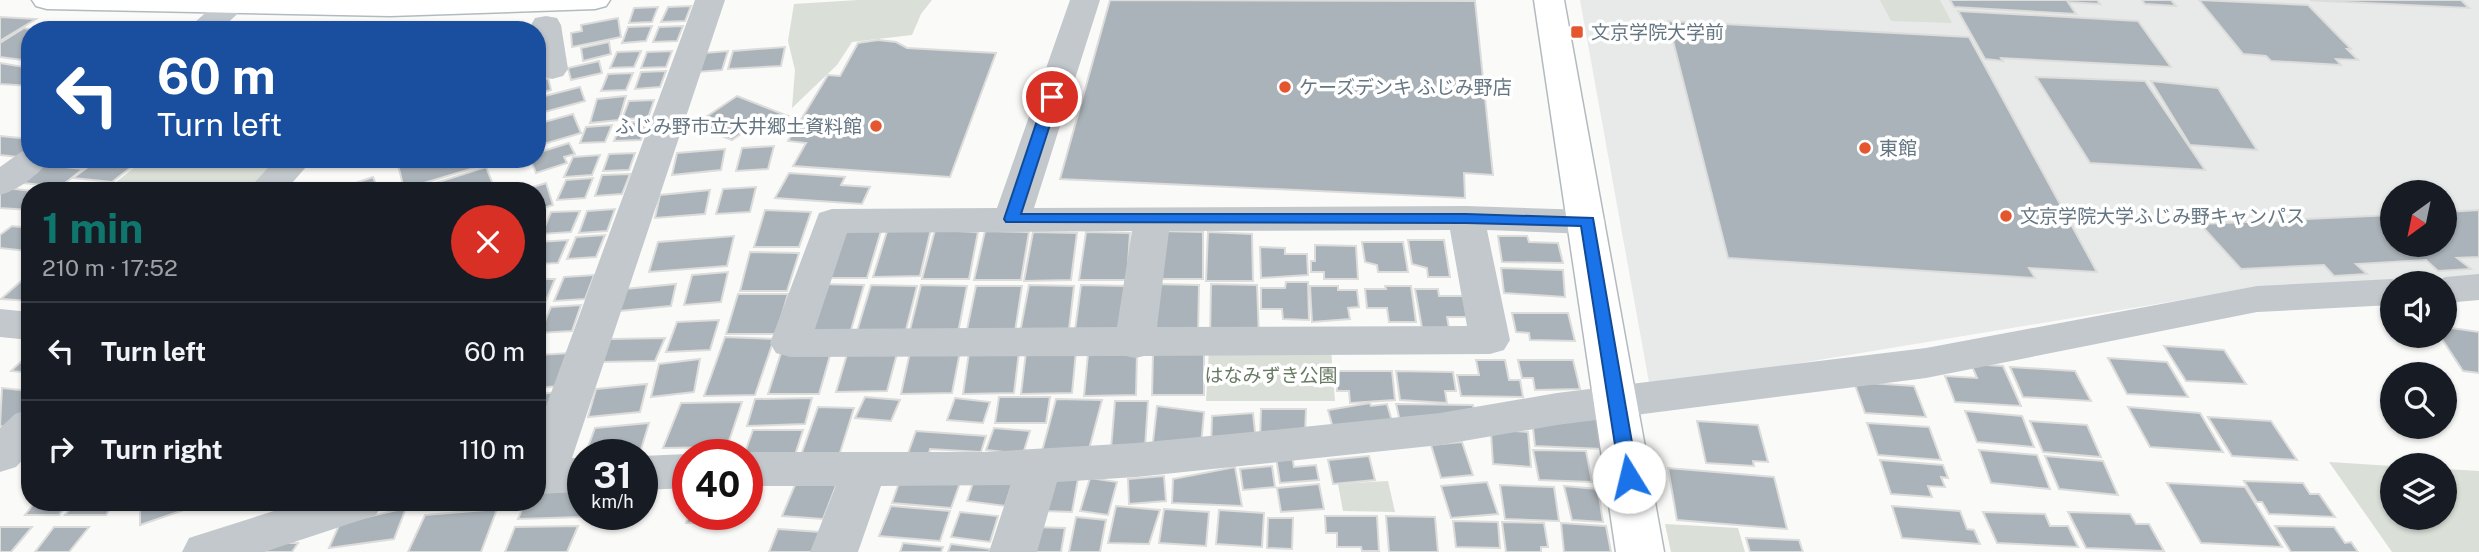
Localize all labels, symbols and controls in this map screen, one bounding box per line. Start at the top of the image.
place label: 文京学院大学前 [1591,21,1724,43]
marker: 文京学院大学前 [1569,24,1585,40]
text: 60 m [157,47,276,105]
icon: left [42,49,133,140]
pin [1022,67,1082,127]
place label: ケーズデンキ ふじみ野店 [1299,76,1512,98]
icon: arrive [1033,78,1071,116]
marker: ケーズデンキ ふじみ野店 [1277,79,1293,95]
text: Turn left [157,106,282,143]
place label: ふじみ野市立大井郷土資料館 [615,115,862,137]
marker: ふじみ野市立大井郷土資料館 [868,118,884,134]
place label: 東館 [1879,137,1917,159]
marker: 東館 [1857,140,1873,156]
north arrow [2380,180,2457,257]
map controls [2380,180,2457,530]
text: 1 min [42,203,143,252]
button: close [451,205,525,279]
place label: 文京学院大学ふじみ野キャンパス [2020,205,2305,227]
marker: 文京学院大学ふじみ野キャンパス [1998,208,2014,224]
text: 210 m · 17:52 [42,254,178,281]
button: sound [2380,271,2457,348]
icon: left [42,332,80,370]
text: Turn left [101,336,206,367]
text: 60 m [464,336,525,367]
button: search [2380,362,2457,439]
park label: はなみずき公園 [1204,364,1338,386]
icon: right [42,430,80,468]
text: Turn right [101,434,223,465]
text: 110 m [459,434,525,465]
speed limit sign: 40 [672,439,763,530]
position arrow [1592,440,1666,514]
button: layers [2380,453,2457,530]
text: 31 [593,455,632,496]
text: km/h [591,491,634,512]

